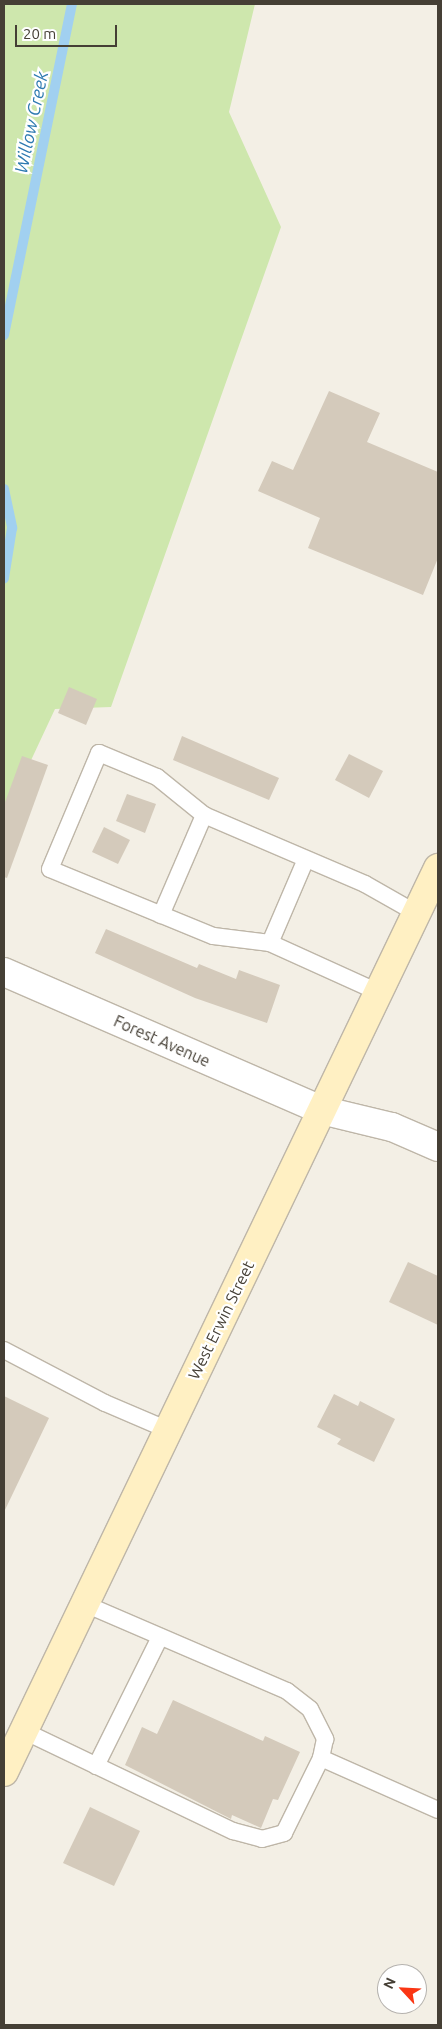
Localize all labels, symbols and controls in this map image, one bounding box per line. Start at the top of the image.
scale bar [18,15,120,47]
text: 20 m [23,25,56,42]
water label: Willow Creek [10,69,52,175]
street label: Forest Avenue [111,1011,213,1071]
street label: West Erwin Street [184,1258,258,1382]
north arrow [377,1964,427,2014]
text: N [380,1975,399,1991]

